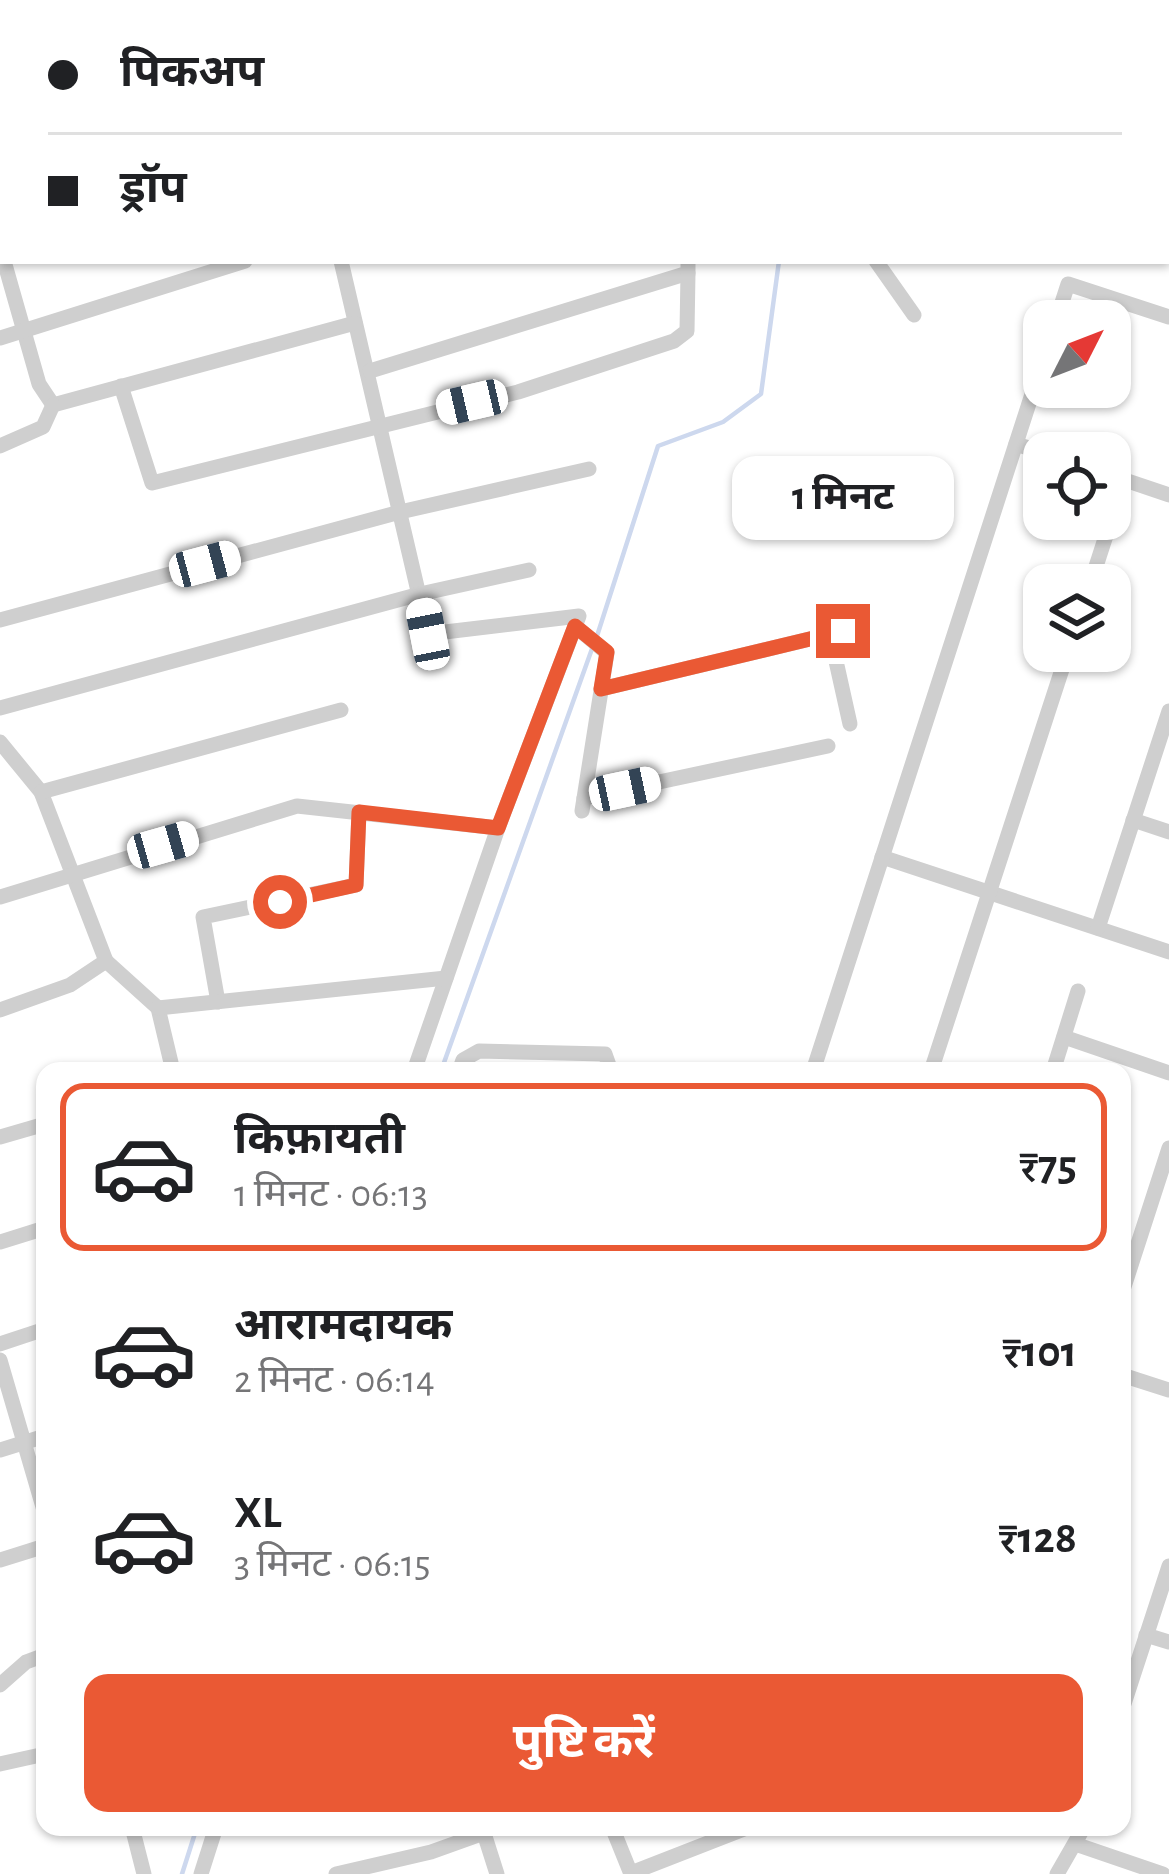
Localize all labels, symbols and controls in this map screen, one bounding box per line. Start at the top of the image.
text: पिकअप [120,50,264,95]
text: ड्रॉप [120,166,187,211]
north arrow [1023,300,1131,408]
map controls [1023,300,1131,672]
car [433,376,511,428]
button: locate [1023,432,1131,540]
callout: 1 मिनट [732,457,954,541]
text: 1 मिनट [792,478,894,517]
car [166,537,244,591]
button: layers [1023,564,1131,672]
car [403,595,453,673]
route end [816,604,870,658]
car [586,764,664,814]
car [123,818,203,872]
route start [253,875,307,929]
icon: car [90,1113,198,1221]
text: किफ़ायती [234,1117,405,1162]
text: ₹75 [1019,1144,1077,1189]
text: 1 मिनट · 06:13 [234,1175,428,1214]
icon: car [90,1299,198,1407]
text: आरामदायक [234,1303,452,1348]
text: ₹101 [1002,1330,1077,1375]
text: 2 मिनट · 06:14 [234,1361,435,1400]
icon: car [90,1485,198,1593]
text: XL [234,1491,282,1536]
text: ₹128 [999,1516,1077,1561]
text: 3 मिनट · 06:15 [234,1545,431,1584]
button: पुष्टि करें [84,1674,1083,1812]

